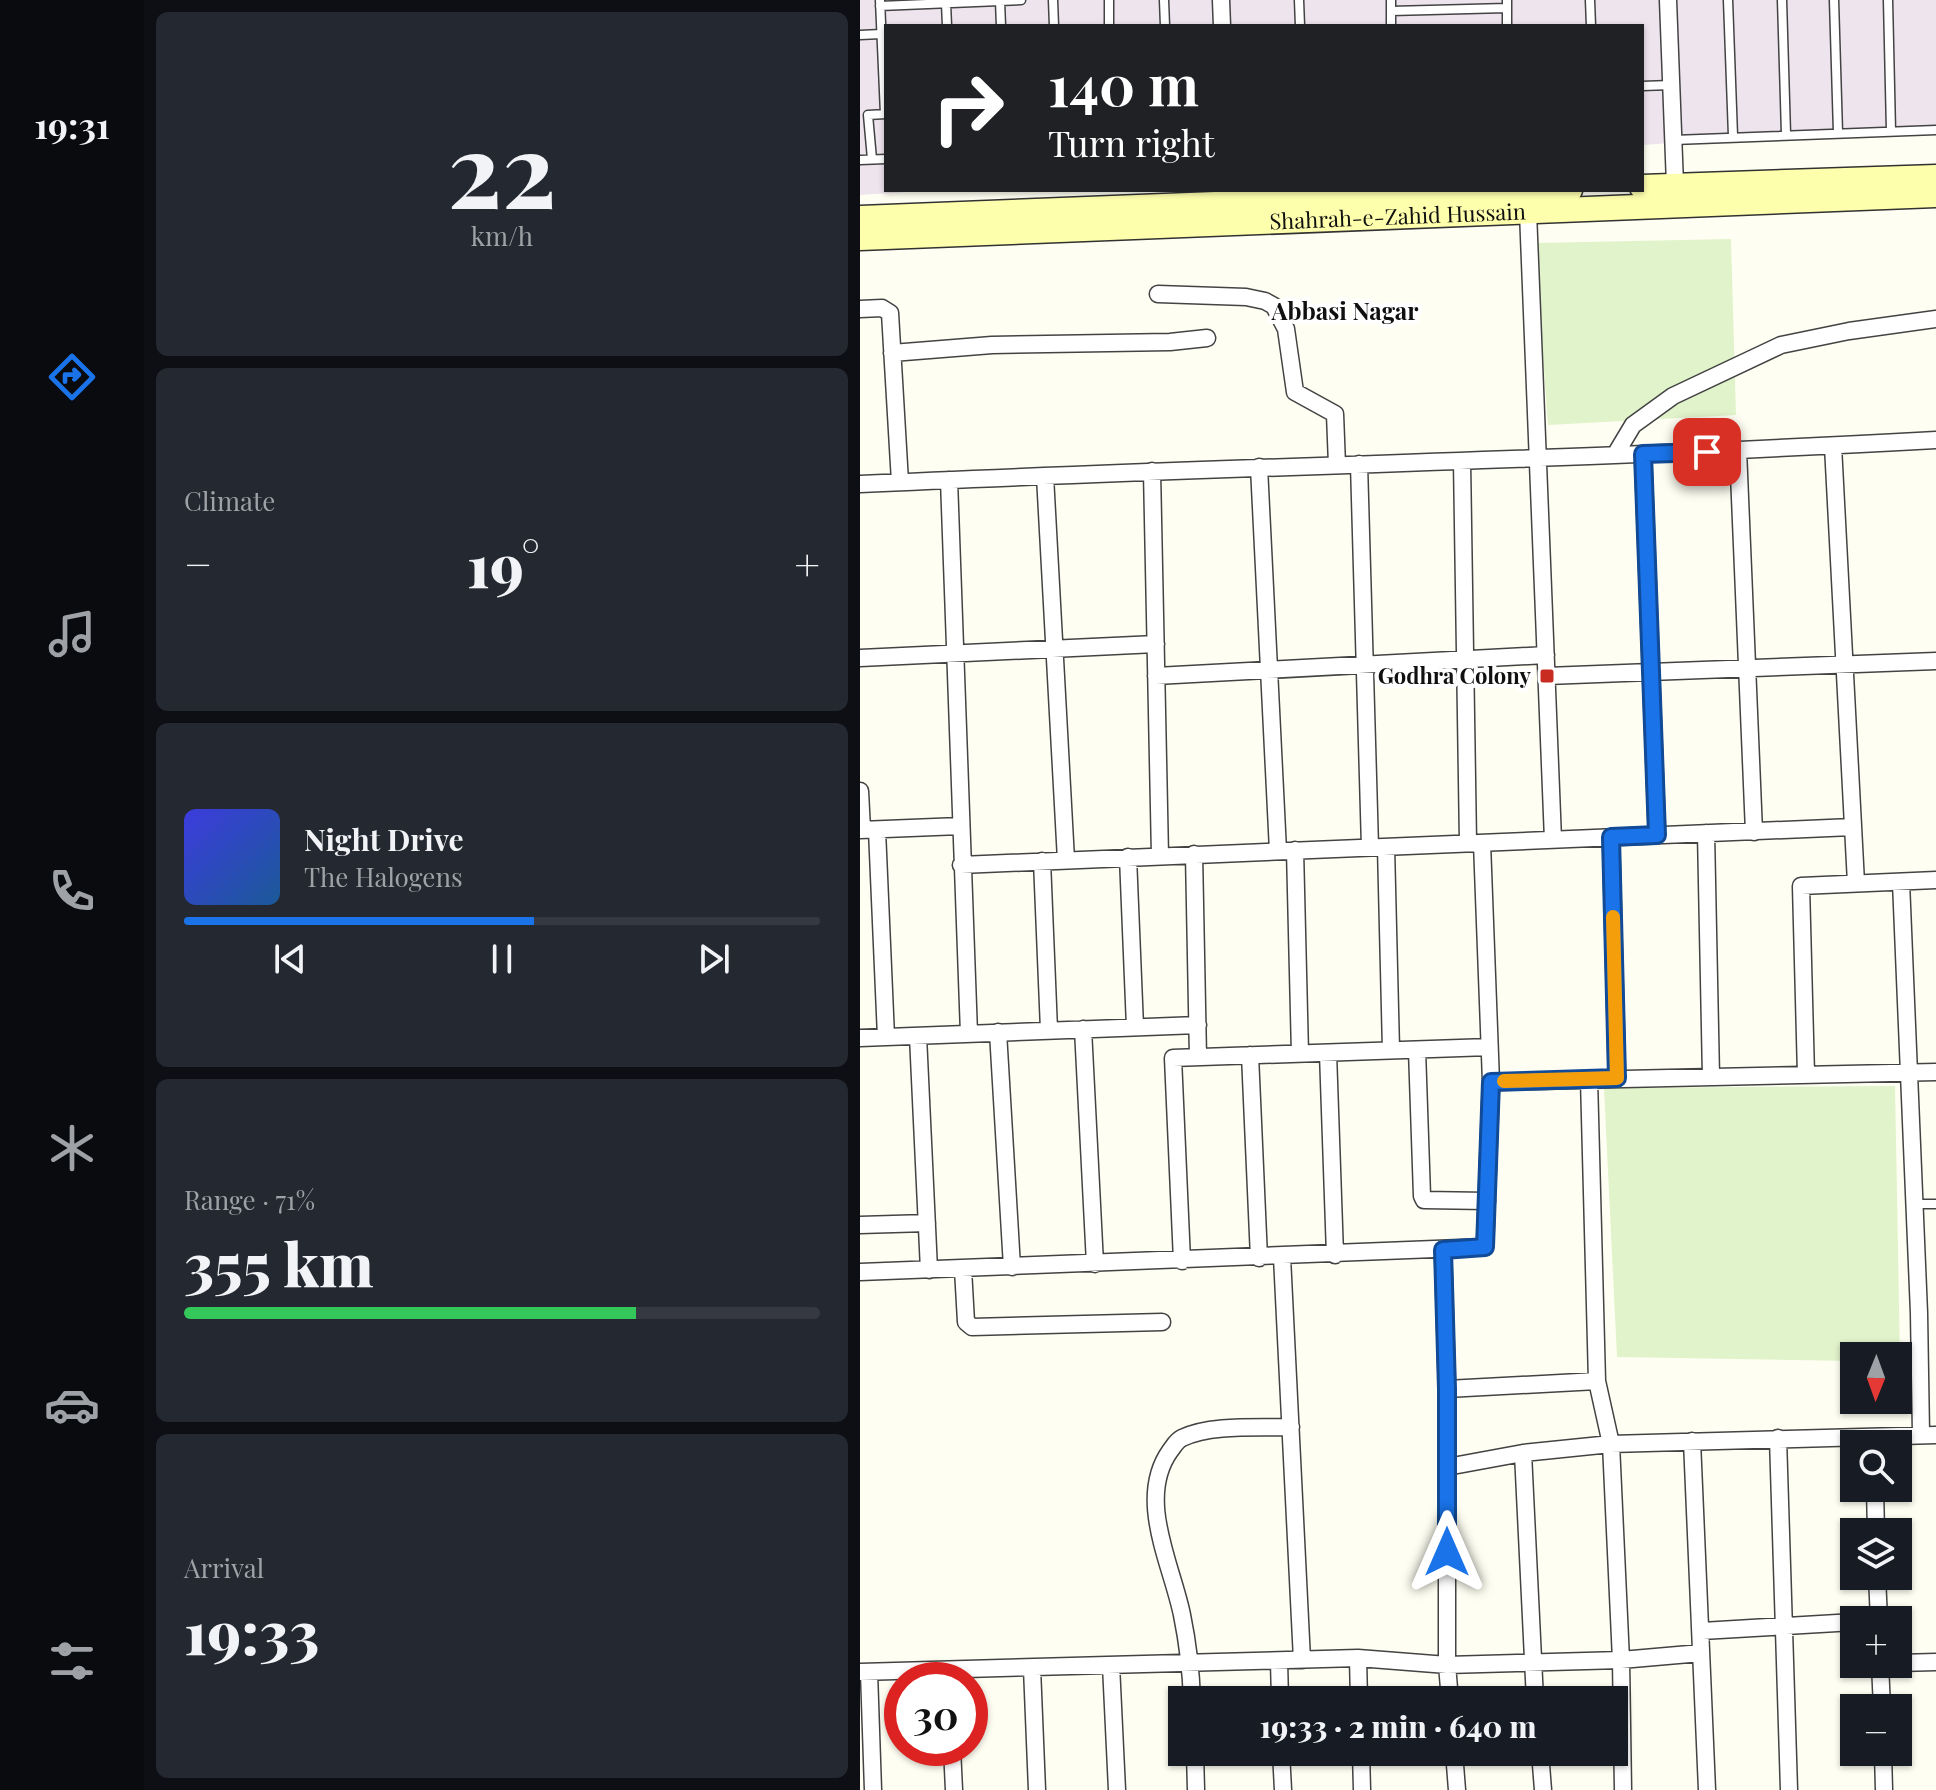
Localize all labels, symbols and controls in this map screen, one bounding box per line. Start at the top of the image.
text: 140 m [1048,46,1199,121]
icon: right [916,56,1020,160]
text: 22 [448,96,556,235]
text: 19:31 [34,100,110,148]
text: Turn right [1048,118,1215,166]
street label: Shahrah-e-Zahid Hussain [1269,195,1526,236]
text: km/h [471,218,533,253]
district label: Abbasi Nagar [1271,294,1419,326]
icon: directions [44,349,100,405]
pin [1673,418,1741,486]
icon: arrive [1685,430,1729,474]
text: Climate [184,483,275,518]
text: 19° [467,523,540,603]
text: − [184,533,212,592]
text: + [794,533,820,592]
icon: music [44,606,100,662]
place label: Godhra Colony [1378,660,1532,690]
marker: Godhra Colony [1538,667,1556,685]
text: Night Drive [304,819,464,859]
text: The Halogens [304,859,463,894]
icon: phone [44,863,100,919]
icon: previous [268,937,312,981]
icon: pause [480,937,524,981]
icon: next [692,937,736,981]
icon: climate [44,1120,100,1176]
text: Range · 71% [184,1182,315,1217]
text: 355 km [184,1222,374,1302]
north arrow [1840,1342,1912,1414]
map controls [1840,1342,1912,1766]
icon: car [44,1377,100,1433]
button: search [1840,1430,1912,1502]
position arrow [1405,1510,1489,1594]
button: layers [1840,1518,1912,1590]
text: Arrival [184,1550,264,1585]
text: 19:33 [184,1590,319,1670]
button: + [1840,1606,1912,1678]
icon: filters [44,1633,100,1689]
speed limit sign: 30 [884,1662,988,1766]
button: − [1840,1694,1912,1766]
text: 19:33 · 2 min · 640 m [1260,1706,1536,1746]

